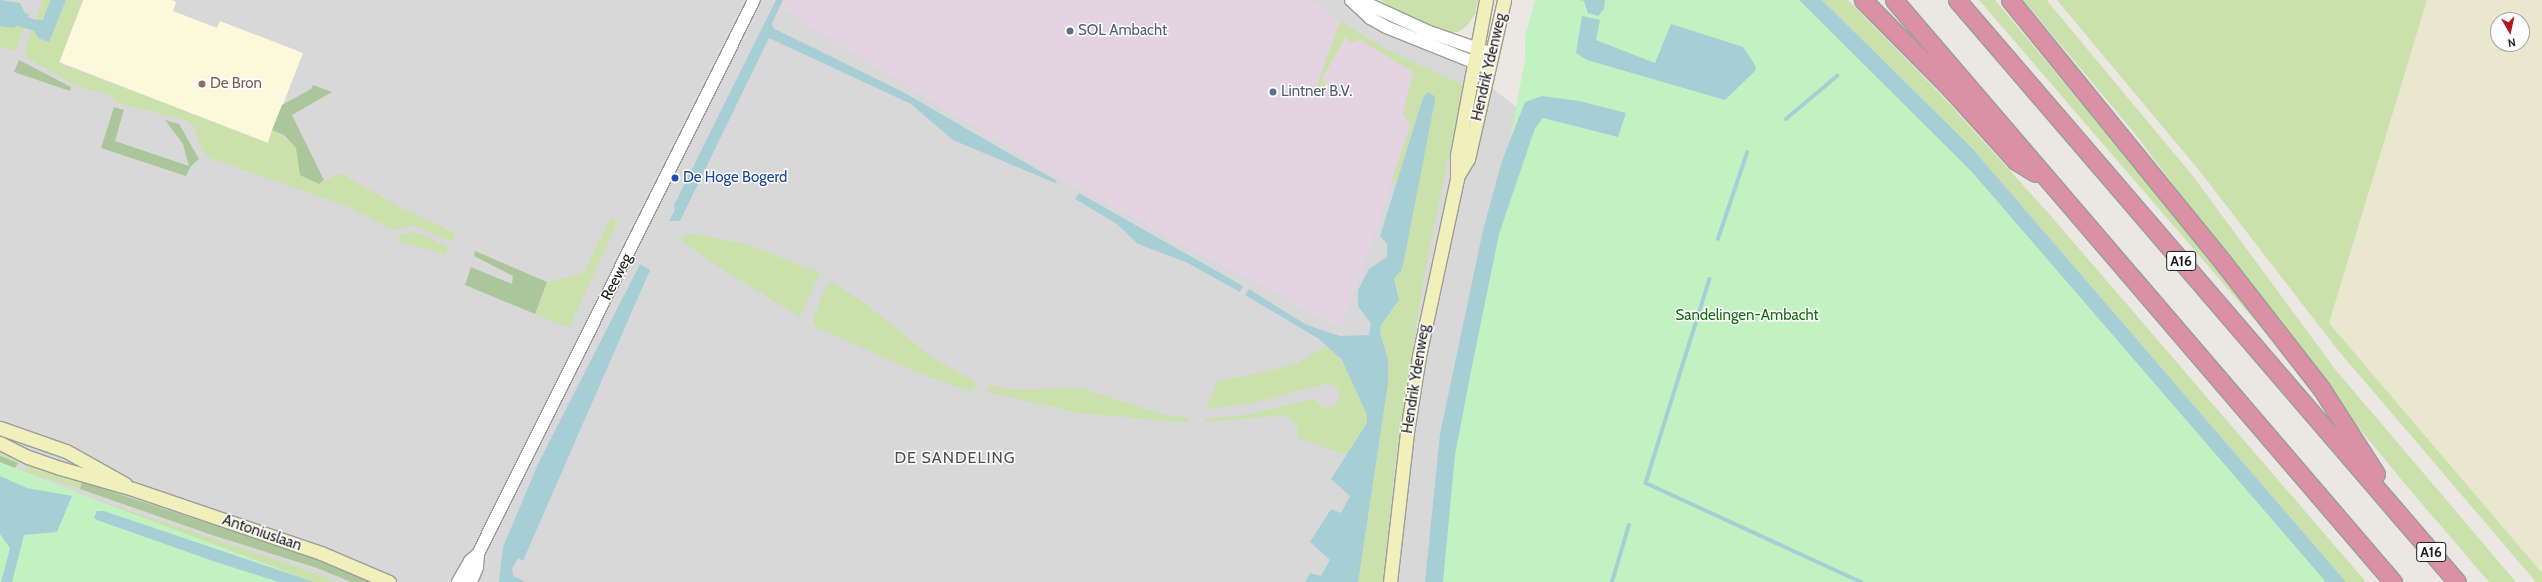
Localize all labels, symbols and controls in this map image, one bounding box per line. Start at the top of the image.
street label: Hendrik Ydenweg [1468,11,1510,123]
north arrow [2490,12,2530,52]
place label: SOL Ambacht [1078,22,1167,40]
marker: SOL Ambacht [1065,26,1075,36]
text: N [2507,35,2517,50]
place label: De Bron [210,75,262,93]
marker: De Bron [197,79,207,89]
place label: Lintner B.V. [1281,83,1352,101]
marker: Lintner B.V. [1268,87,1278,97]
place label: De Hoge Bogerd [683,169,787,187]
marker: De Hoge Bogerd [670,173,680,183]
road number: A16 [2166,249,2196,273]
street label: Reeweg [598,251,636,303]
park label: Sandelingen-Ambacht [1675,307,1819,325]
street label: Hendrik Ydenweg [1398,323,1434,435]
district label: DE SANDELING [894,448,1016,468]
street label: Antoniuslaan [220,511,304,555]
road number: A16 [2416,540,2446,564]

